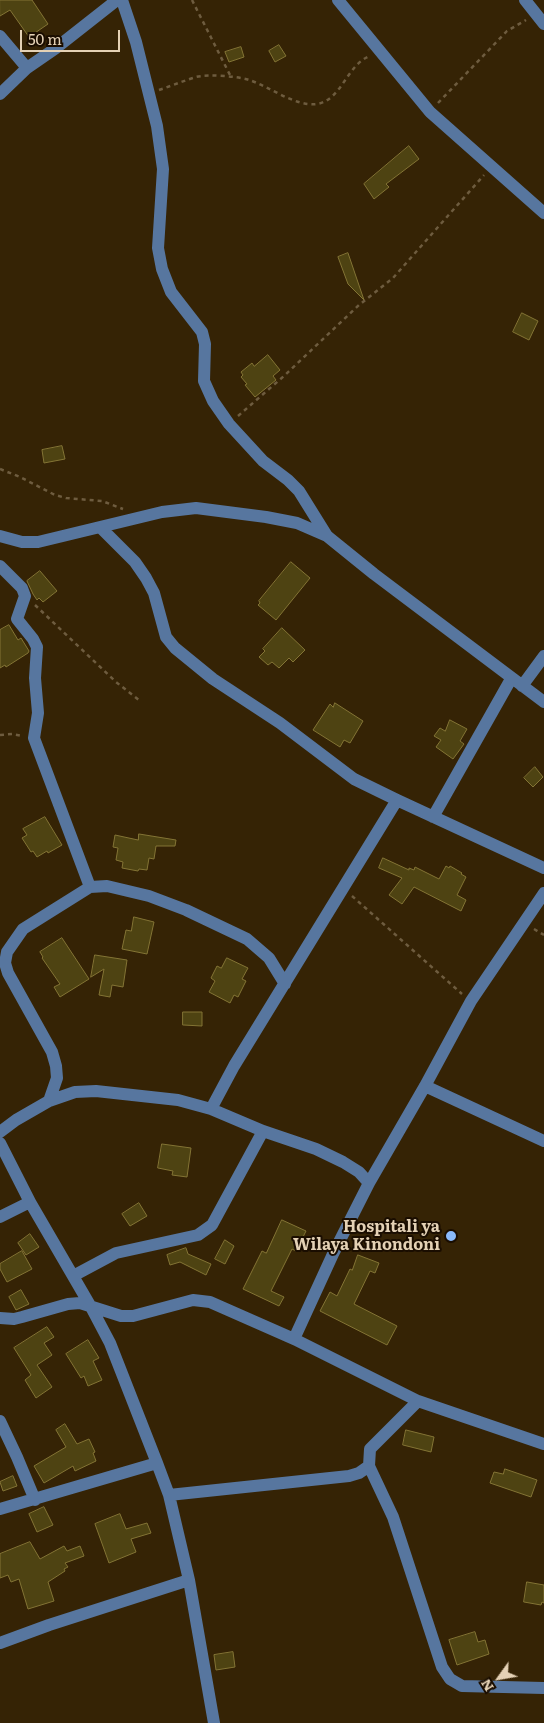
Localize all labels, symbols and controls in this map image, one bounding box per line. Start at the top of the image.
scale bar [22,20,122,52]
text: 50 m [28,27,62,50]
place label: Hospitali ya Wilaya Kinondoni [293,1217,440,1255]
marker: Hospitali ya Wilaya Kinondoni [444,1229,458,1243]
north arrow [474,1653,524,1703]
text: N [475,1676,498,1696]

